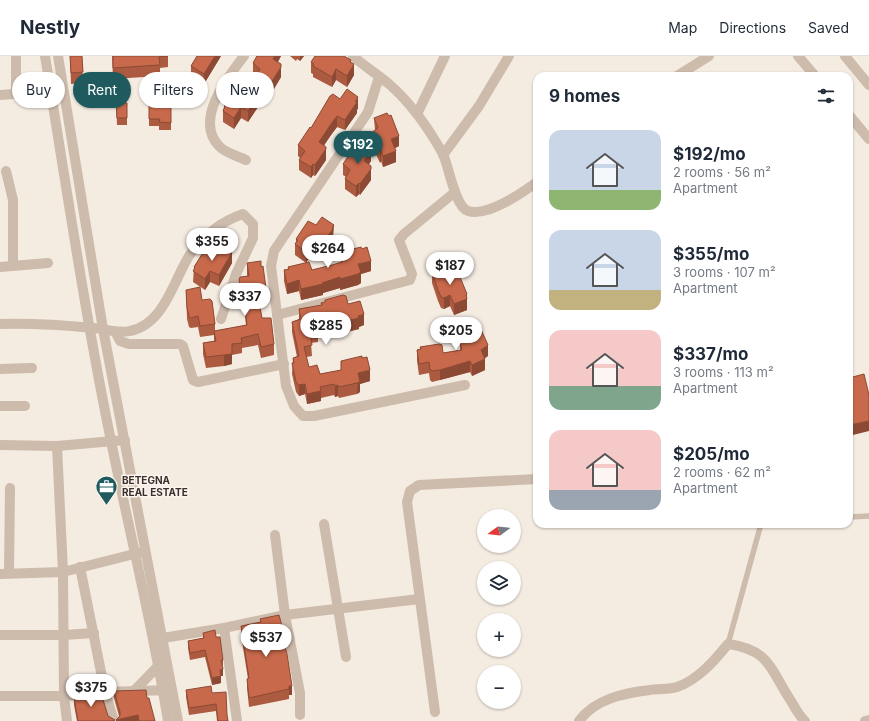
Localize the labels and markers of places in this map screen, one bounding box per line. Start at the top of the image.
pin: $192 [334,131,382,165]
pin: $355 [188,228,236,262]
pin: $264 [304,235,352,269]
pin: $187 [426,252,474,286]
pin: $337 [221,283,269,317]
pin: $285 [302,312,350,346]
pin: $205 [432,317,480,351]
office icon: BETEGNA REAL ESTATE [94,473,120,506]
place label: BETEGNA REAL ESTATE [122,474,188,498]
pin: $537 [242,624,290,658]
pin: $375 [67,674,115,708]

